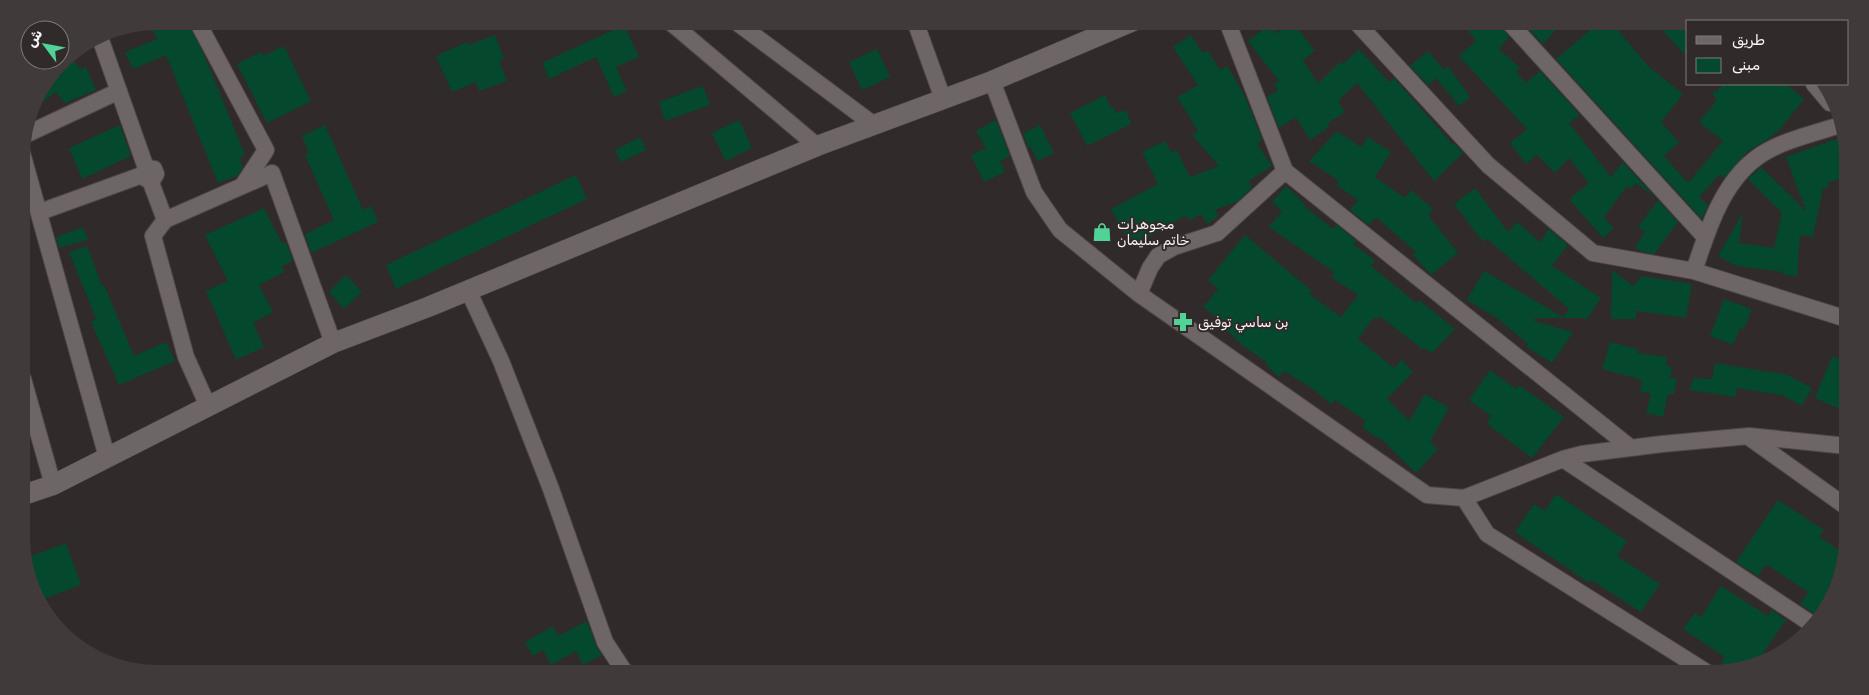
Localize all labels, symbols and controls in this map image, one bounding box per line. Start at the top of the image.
north arrow [20,20,70,70]
legend [1686,20,1849,85]
text: ش [22,26,46,50]
text: طريق [1732,31,1765,49]
text: مبنى [1732,56,1760,74]
place label: مجوهرات خاتم سليمان [1117,216,1190,249]
shop icon: مجوهرات خاتم سليمان [1091,221,1113,243]
pharmacy icon: بن ساسي توفيق [1172,311,1194,333]
place label: بن ساسي توفيق [1198,314,1289,333]

